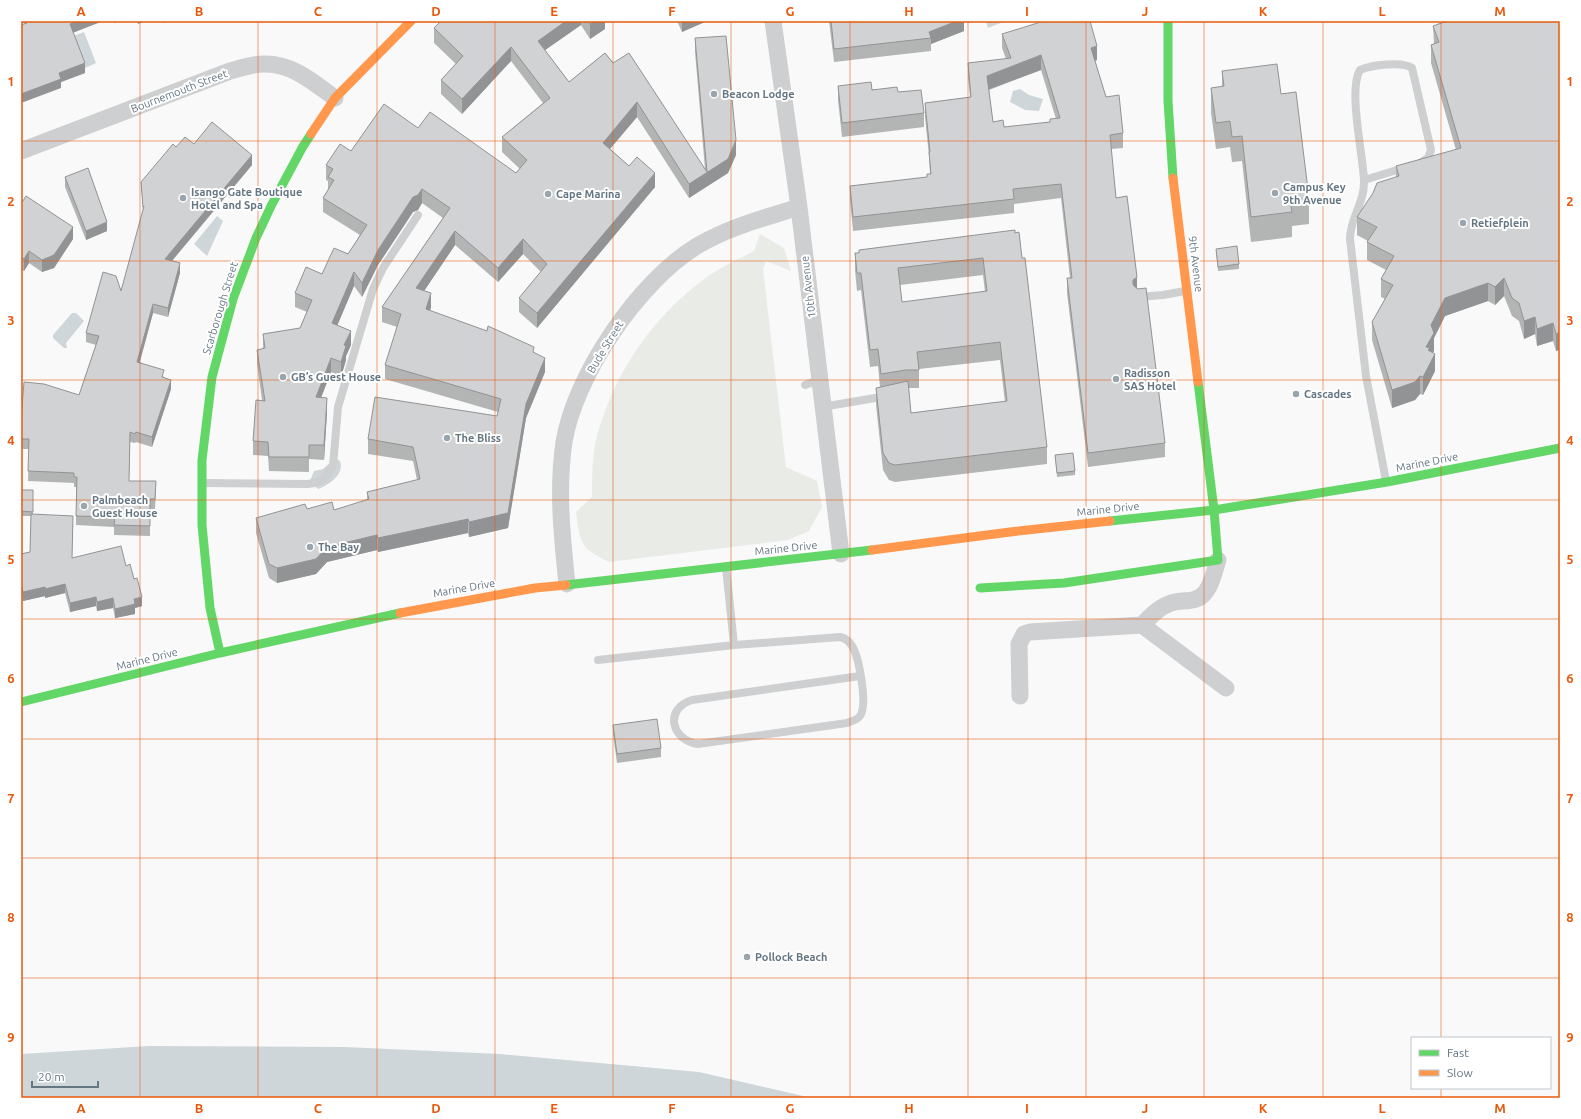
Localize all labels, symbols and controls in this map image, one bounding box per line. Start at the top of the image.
text: A [76,4,86,18]
text: B [195,4,204,18]
text: C [314,4,323,18]
text: D [431,4,441,18]
text: E [550,4,558,18]
text: F [668,4,676,18]
text: G [786,4,795,18]
text: H [904,4,914,18]
text: I [1025,4,1029,18]
text: J [1142,4,1148,18]
text: K [1259,4,1268,18]
text: L [1378,4,1386,18]
text: M [1494,4,1506,18]
street label: Bournemouth Street [129,67,230,115]
text: 1 [7,74,15,88]
text: 1 [1566,74,1574,88]
place label: Beacon Lodge [722,88,795,100]
marker: Beacon Lodge [709,89,719,99]
place label: Campus Key 9th Avenue [1283,181,1346,206]
place label: Isango Gate Boutique Hotel and Spa [191,186,302,211]
place label: Cape Marina [556,188,620,200]
marker: Campus Key 9th Avenue [1270,188,1280,198]
marker: Cape Marina [543,189,553,199]
marker: Isango Gate Boutique Hotel and Spa [178,193,188,203]
text: 2 [7,194,15,208]
text: 2 [1566,194,1574,208]
place label: Retiefplein [1471,217,1529,229]
marker: Retiefplein [1458,218,1468,228]
street label: 9th Avenue [1187,235,1205,293]
street label: 10th Avenue [798,255,818,319]
street label: Scarborough Street [200,260,240,356]
text: 3 [7,313,15,327]
text: 3 [1566,313,1574,327]
street label: Bude Street [585,318,626,375]
place label: Radisson SAS Hotel [1124,367,1177,392]
place label: GB’s Guest House [291,371,381,383]
marker: GB’s Guest House [278,372,288,382]
marker: Radisson SAS Hotel [1111,374,1121,384]
place label: Cascades [1304,388,1352,400]
marker: Cascades [1291,389,1301,399]
place label: The Bliss [455,432,501,444]
text: 4 [7,433,15,447]
marker: The Bliss [442,433,452,443]
text: 4 [1566,433,1574,447]
street label: Marine Drive [1395,450,1459,474]
place label: Palmbeach Guest House [92,494,157,519]
street label: Marine Drive [1076,500,1140,518]
marker: Palmbeach Guest House [79,501,89,511]
street label: Marine Drive [754,539,818,557]
place label: The Bay [318,541,359,553]
marker: The Bay [305,542,315,552]
text: 5 [7,552,15,566]
text: 5 [1566,552,1574,566]
street label: Marine Drive [432,577,496,599]
street label: Marine Drive [115,646,179,672]
text: 6 [7,671,15,685]
text: 6 [1566,671,1574,685]
text: 7 [7,791,15,805]
text: 7 [1566,791,1574,805]
text: 8 [7,910,15,924]
text: 8 [1566,910,1574,924]
place label: Pollock Beach [755,951,827,963]
marker: Pollock Beach [742,952,752,962]
text: 9 [7,1030,15,1044]
text: 9 [1566,1030,1574,1044]
legend [1411,1037,1551,1089]
text: Fast [1447,1046,1469,1059]
scale bar [32,1063,98,1089]
text: Slow [1447,1066,1473,1079]
text: 20 m [38,1070,65,1083]
text: A [76,1101,86,1115]
text: B [195,1101,204,1115]
text: C [314,1101,323,1115]
text: D [431,1101,441,1115]
text: E [550,1101,558,1115]
text: F [668,1101,676,1115]
text: G [786,1101,795,1115]
text: H [904,1101,914,1115]
text: I [1025,1101,1029,1115]
text: J [1142,1101,1148,1115]
text: K [1259,1101,1268,1115]
text: L [1378,1101,1386,1115]
text: M [1494,1101,1506,1115]

